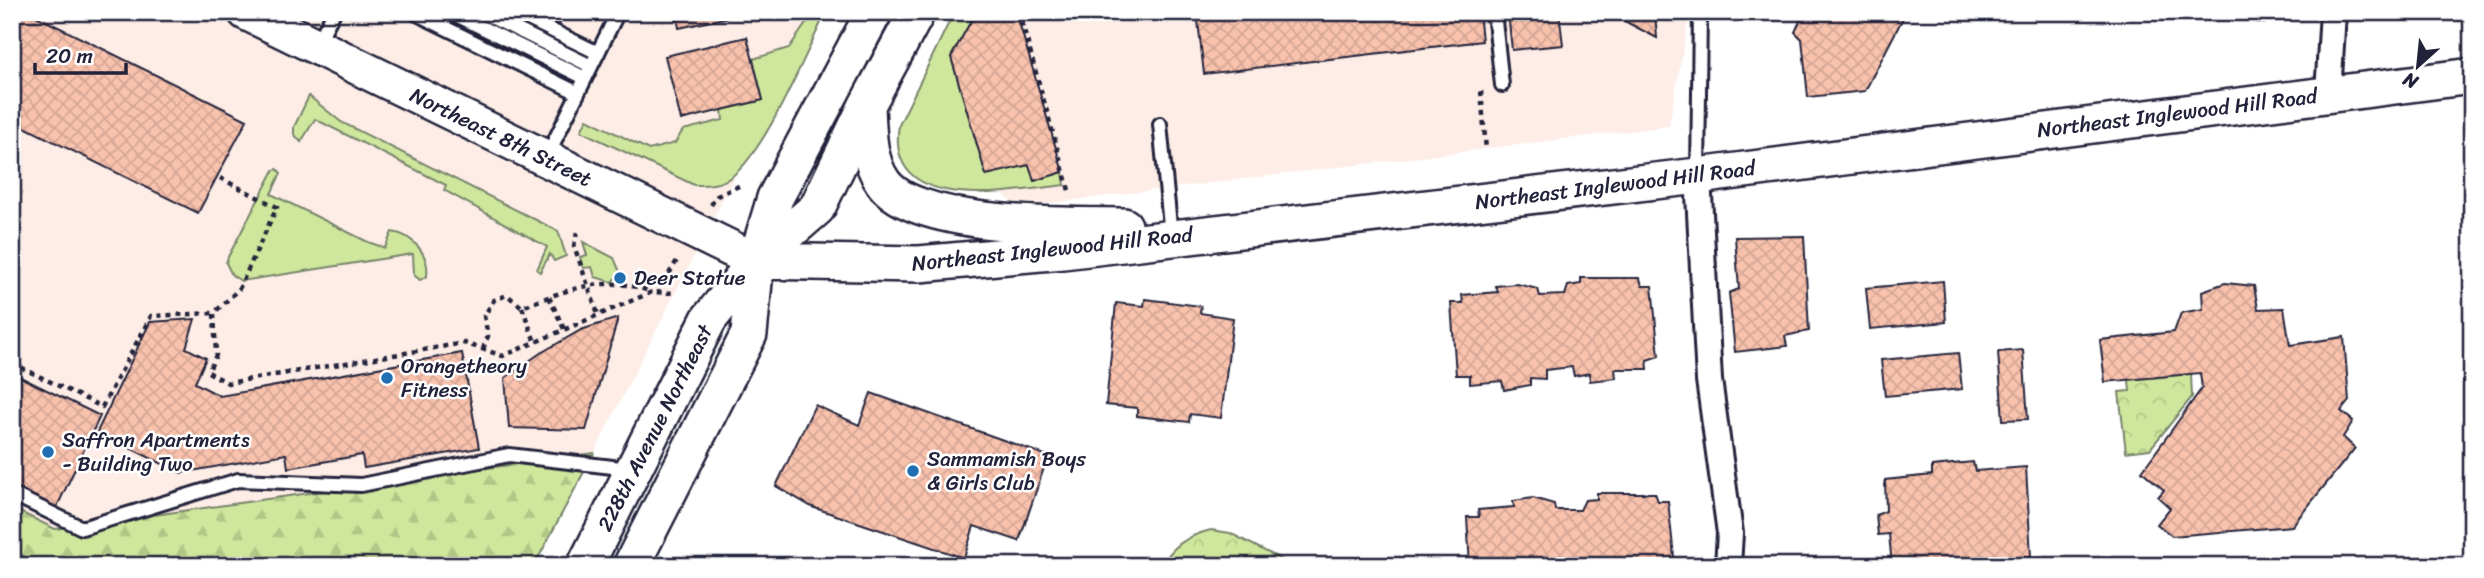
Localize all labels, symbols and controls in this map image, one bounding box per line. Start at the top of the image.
scale bar [35,32,126,76]
north arrow [2382,32,2452,102]
text: 20 m [46,37,93,75]
text: N [2396,63,2425,99]
street label: Northeast 8th Street [403,76,599,198]
street label: Northeast Inglewood Hill Road [2035,77,2321,149]
street label: Northeast Inglewood Hill Road [1473,149,1759,221]
street label: Northeast Inglewood Hill Road [910,215,1196,283]
place label: Deer Statue [634,259,746,297]
marker: Deer Statue [612,270,628,286]
street label: 228th Avenue Northeast [586,317,724,538]
place label: Orangetheory Fitness [401,347,527,409]
marker: Orangetheory Fitness [379,370,395,386]
place label: Saffron Apartments - Building Two [62,421,250,483]
place label: Sammamish Boys & Girls Club [927,440,1086,502]
marker: Saffron Apartments - Building Two [40,444,56,460]
marker: Sammamish Boys & Girls Club [905,463,921,479]

